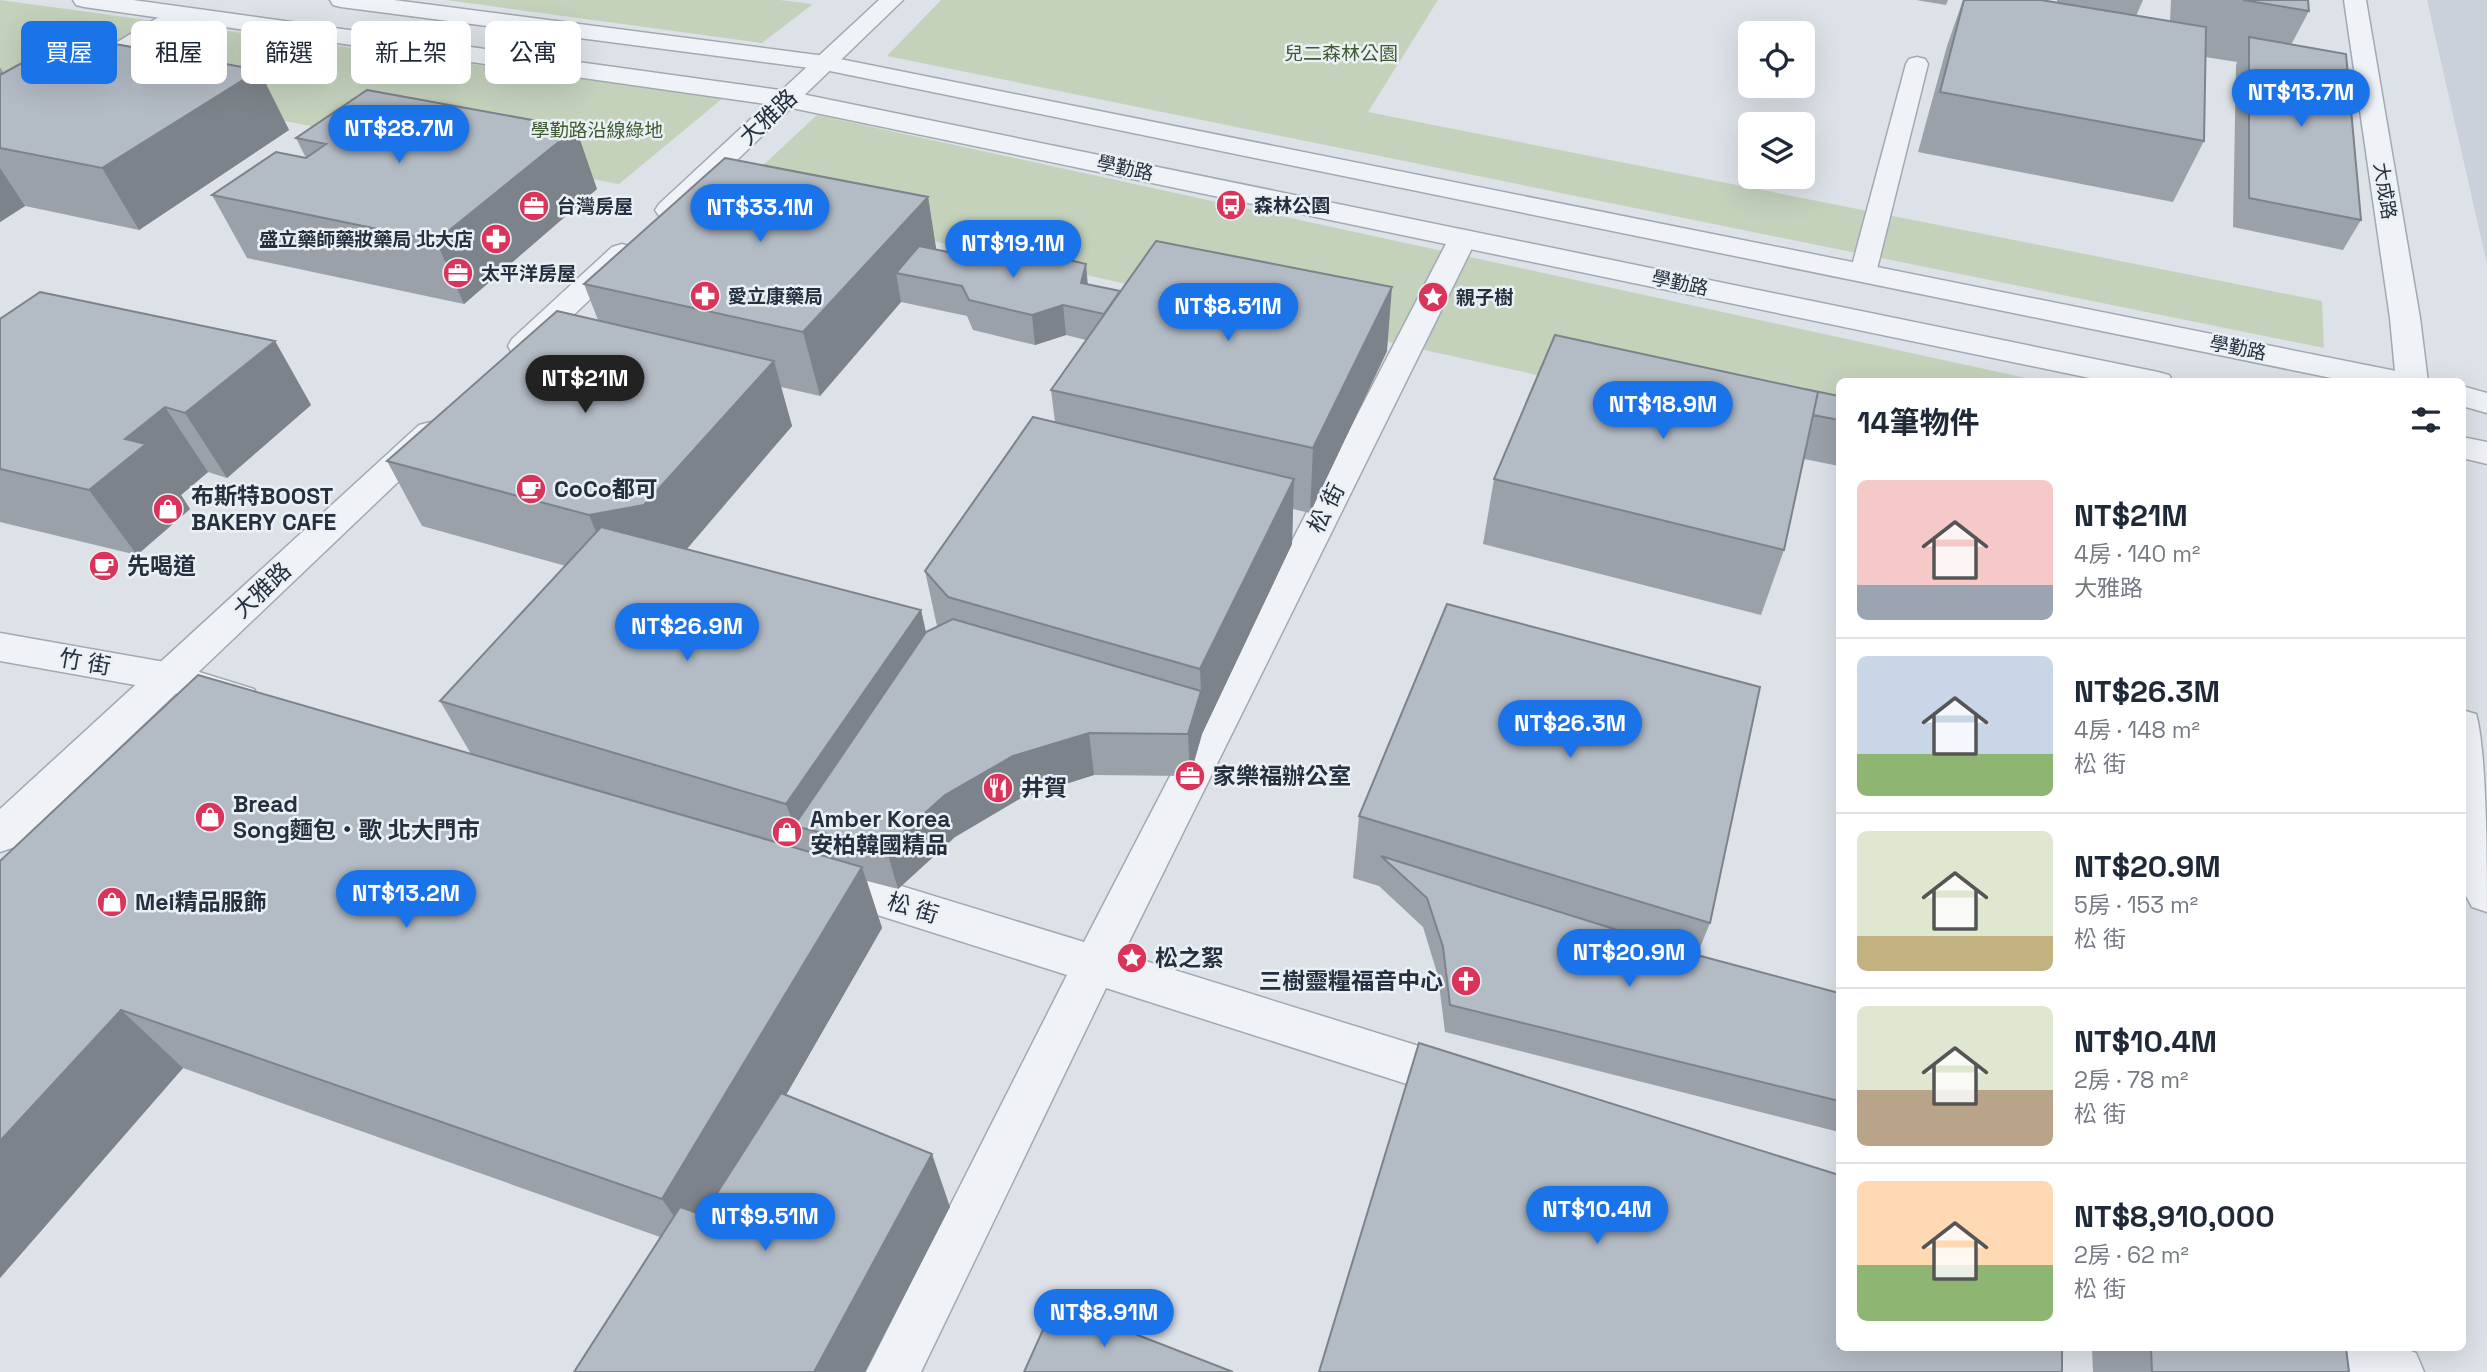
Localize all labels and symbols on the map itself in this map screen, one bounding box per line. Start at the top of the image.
park label: 兒二森林公園 [1284,41,1398,66]
pin: NT$13.7M [2229,69,2373,129]
street label: 大雅路 [733,83,803,151]
pin: NT$28.7M [327,106,471,165]
park label: 學勤路沿線綠地 [530,118,664,143]
street label: 學勤路 [1095,150,1155,186]
street label: 大成路 [2368,161,2402,221]
pin: NT$33.1M [688,184,832,244]
bus stop icon: 森林公園 [1214,188,1248,222]
office icon: 台灣房屋 [517,189,551,223]
place label: 森林公園 [1254,193,1330,218]
place label: 台灣房屋 [557,194,633,219]
pin: NT$19.1M [941,220,1085,280]
pharmacy icon: 盛立藥師藥妝藥局 北大店 [479,222,513,256]
place label: 盛立藥師藥妝藥局 北大店 [259,227,473,252]
office icon: 太平洋房屋 [441,256,475,290]
place label: 太平洋房屋 [481,261,576,286]
street label: 學勤路 [1650,265,1710,301]
pharmacy icon: 愛立康藥局 [688,279,722,313]
place icon: 親子樹 [1416,280,1450,314]
place label: 愛立康藥局 [728,284,823,309]
pin: NT$8.51M [1156,284,1300,343]
place label: 親子樹 [1456,285,1513,310]
street label: 學勤路 [2208,330,2268,366]
pin: NT$21M [528,356,642,415]
pin: NT$18.9M [1591,382,1735,441]
cafe icon: CoCo都可 [514,472,548,506]
place label: CoCo都可 [554,474,658,504]
street label: 松 街 [1301,478,1351,538]
place label: 布斯特BOOST BAKERY CAFE [191,481,336,537]
shop icon: 布斯特BOOST BAKERY CAFE [151,492,185,526]
cafe icon: 先喝道 [87,549,121,583]
place label: 先喝道 [127,551,196,581]
street label: 大雅路 [227,556,297,624]
pin: NT$26.9M [615,604,759,663]
street label: 竹 街 [57,643,113,681]
pin: NT$26.3M [1498,700,1642,760]
office icon: 家樂福辦公室 [1173,759,1207,793]
place label: 家樂福辦公室 [1213,761,1351,791]
restaurant icon: 井賀 [981,771,1015,805]
place label: 井賀 [1021,773,1067,803]
place label: Bread Song麵包‧歌 北大門市 [233,789,480,845]
shop icon: Bread Song麵包‧歌 北大門市 [193,800,227,834]
place label: Amber Korea 安柏韓國精品 [810,804,951,860]
shop icon: Amber Korea 安柏韓國精品 [770,815,804,849]
pin: NT$13.2M [334,870,478,930]
shop icon: Mei精品服飾 [95,885,129,919]
street label: 松 街 [884,886,942,930]
place label: Mei精品服飾 [135,887,267,917]
pin: NT$20.9M [1557,930,1701,989]
place icon: 松之絮 [1115,941,1149,975]
place label: 松之絮 [1155,943,1224,973]
church icon: 三樹靈糧福音中心 [1449,964,1483,998]
place label: 三樹靈糧福音中心 [1259,966,1443,996]
pin: NT$10.4M [1525,1186,1669,1246]
pin: NT$9.51M [693,1194,837,1253]
pin: NT$8.91M [1032,1290,1176,1349]

